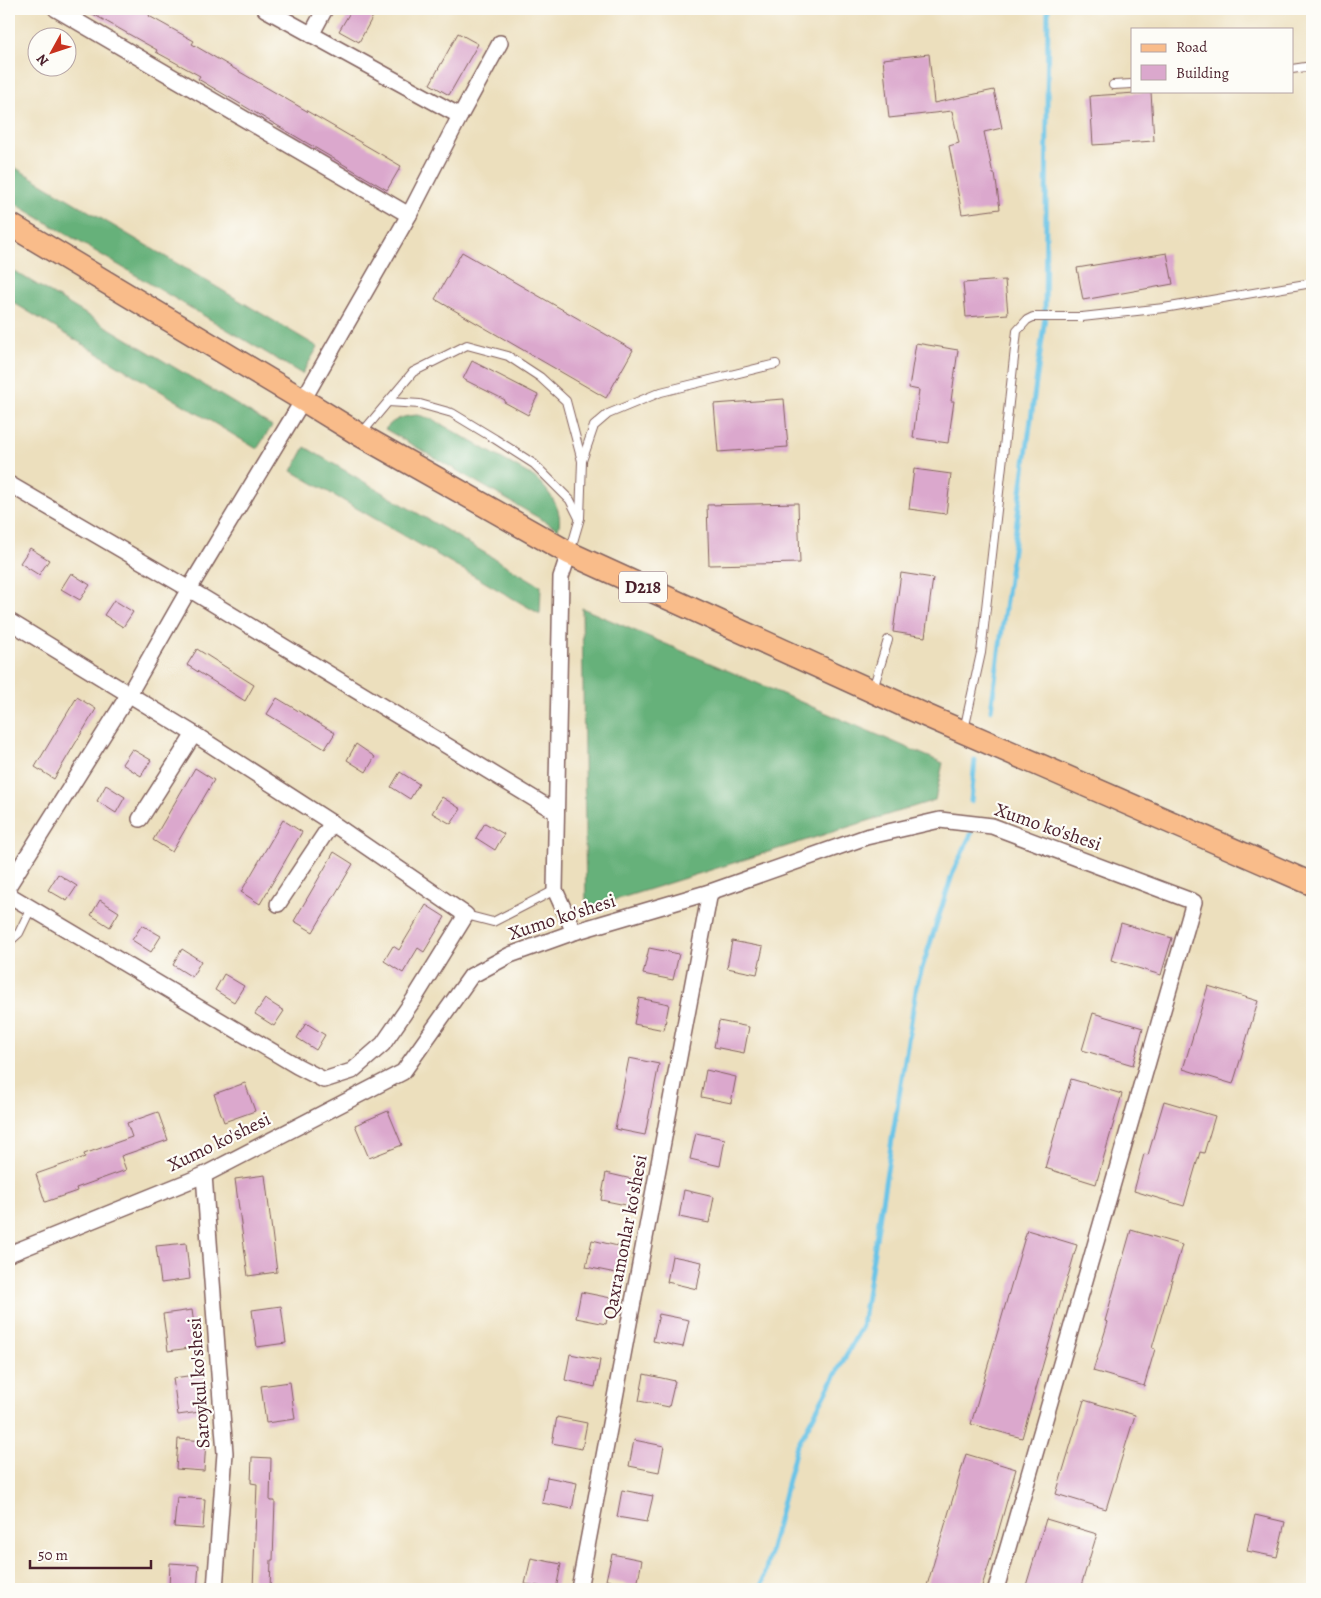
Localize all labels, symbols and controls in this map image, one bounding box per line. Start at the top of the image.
north arrow [28,28,78,78]
legend [1131,28,1294,92]
text: Road [1176,37,1208,57]
text: N [32,50,53,70]
text: Building [1176,63,1229,83]
road number: D218 [619,572,667,602]
street label: Xumo ko'shesi [991,797,1105,857]
street label: Xumo ko'shesi [505,887,619,947]
street label: Xumo ko'shesi [163,1106,275,1178]
street label: Qaxramonlar ko'shesi [596,1152,654,1322]
street label: Saroykul ko'shesi [181,1317,217,1449]
scale bar [30,1538,151,1570]
text: 50 m [38,1545,68,1565]

